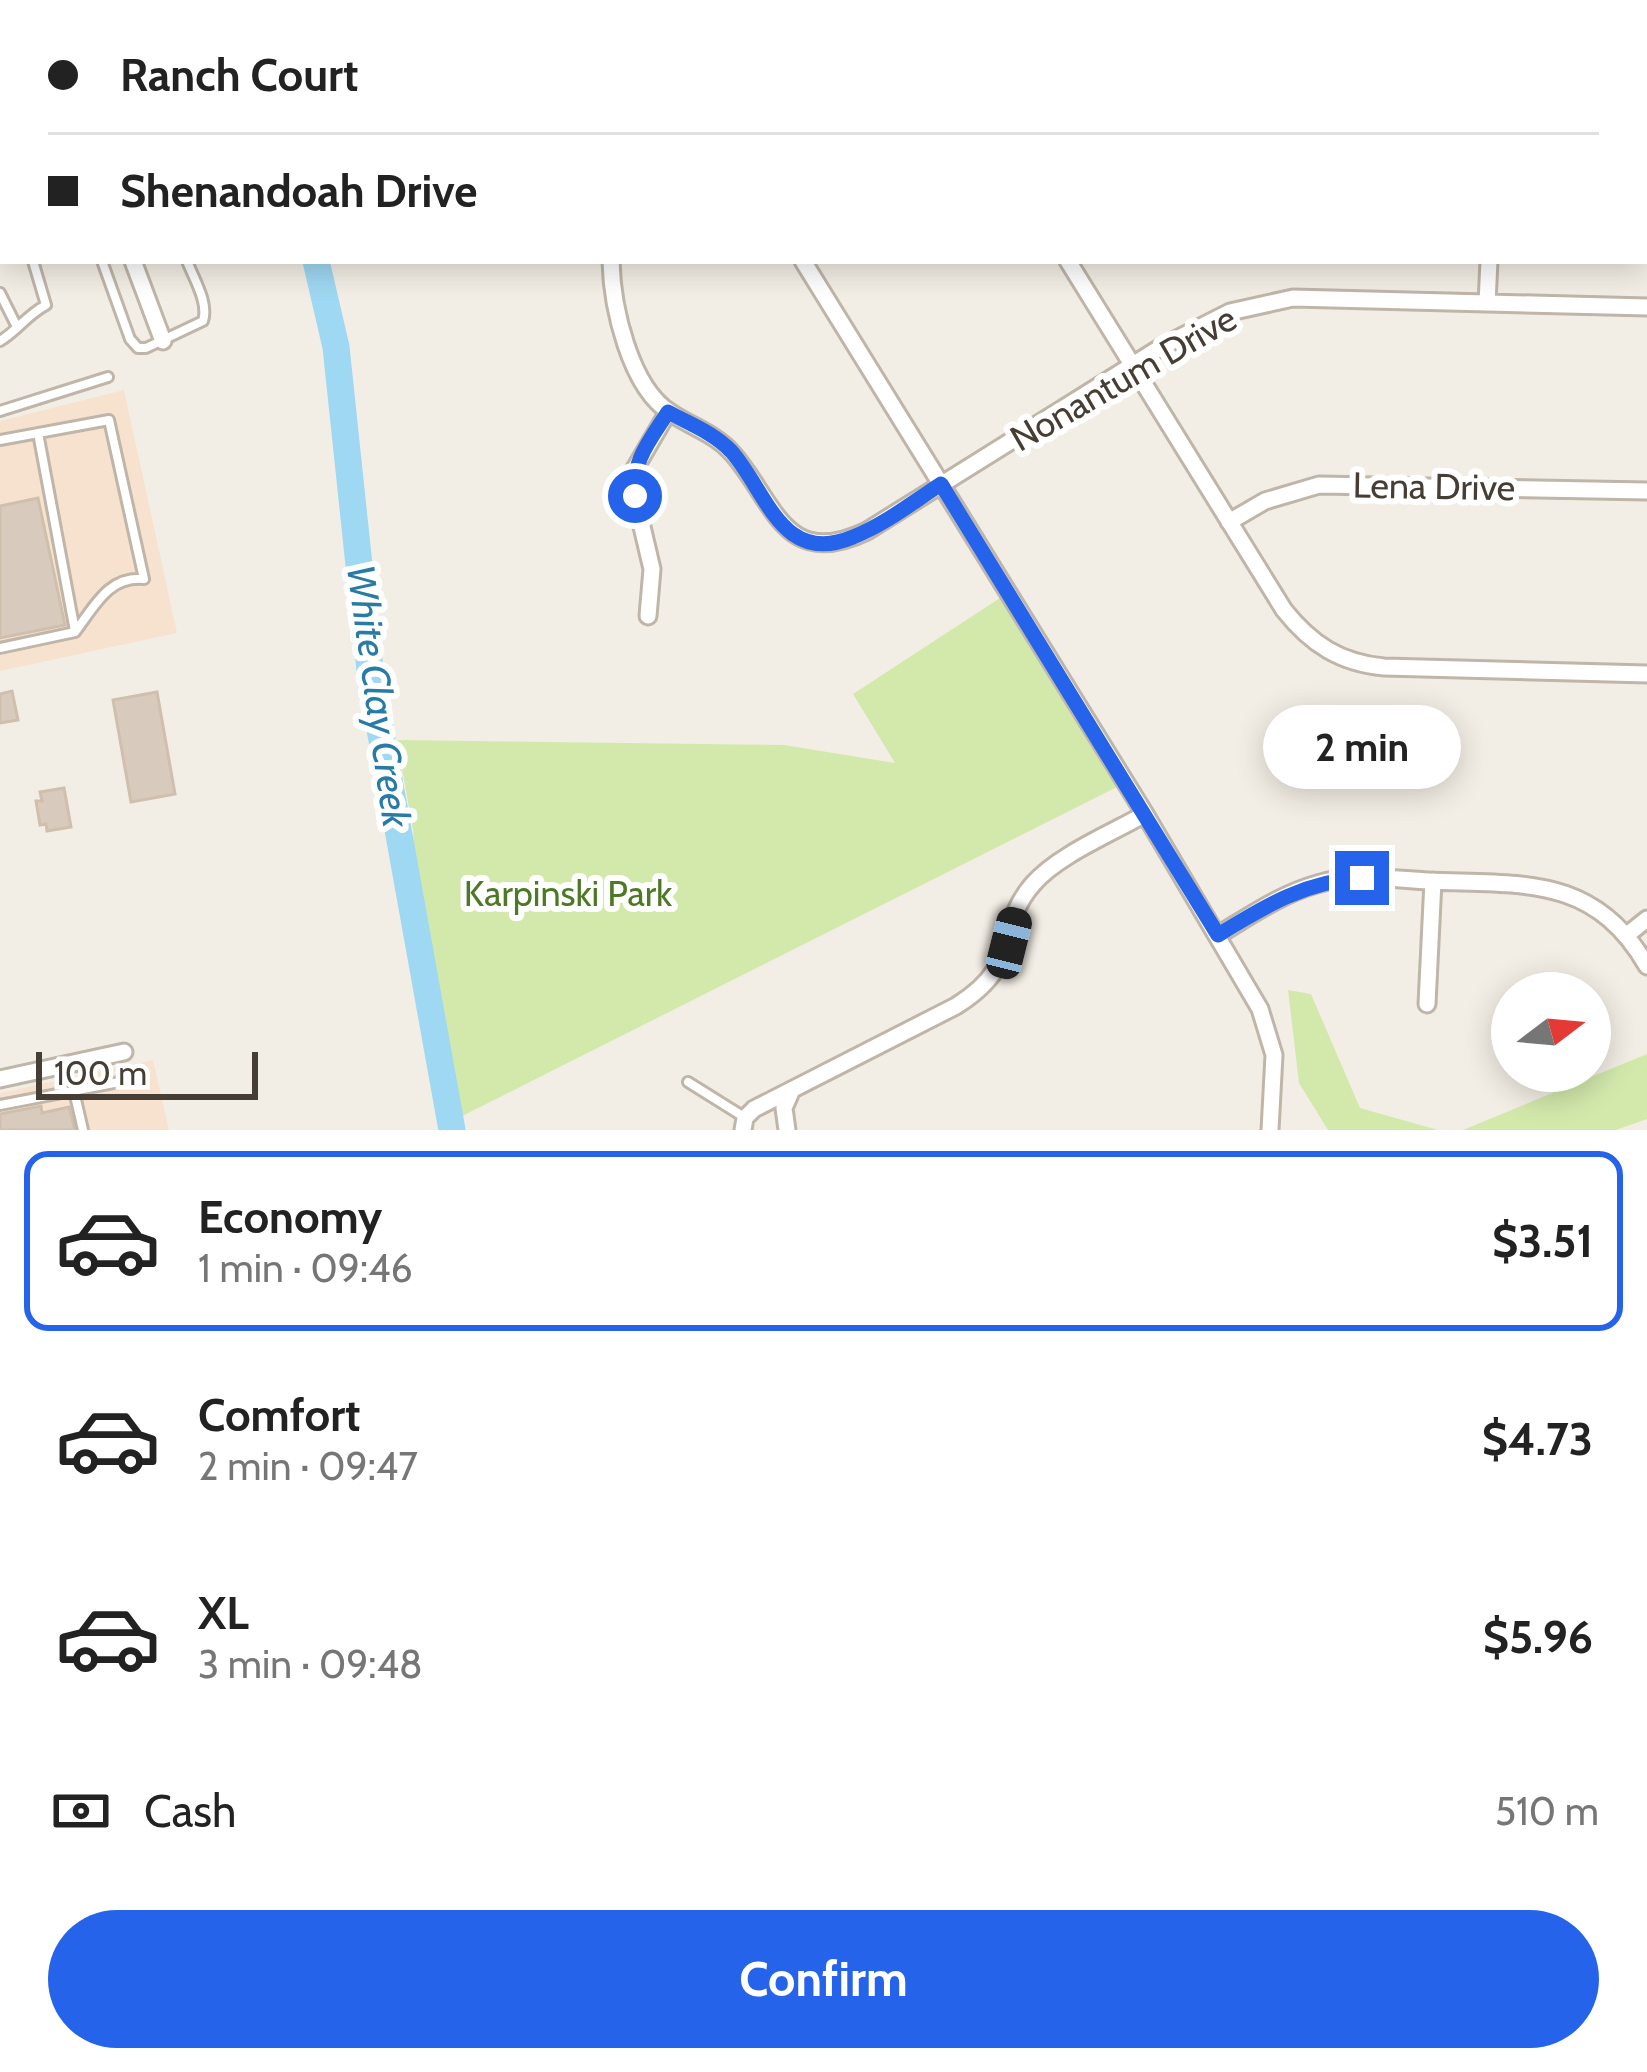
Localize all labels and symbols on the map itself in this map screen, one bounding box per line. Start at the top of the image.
street label: Nonantum Drive [1002,296,1244,460]
street label: Lena Drive [1352,463,1516,509]
route start [608,469,662,523]
water label: White Clay Creek [337,562,421,831]
callout: 2 min [1263,704,1461,788]
route end [1335,851,1389,905]
park label: Karpinski Park [464,871,673,915]
car [983,904,1035,982]
north arrow [1491,972,1611,1092]
scale bar [36,1046,258,1099]

